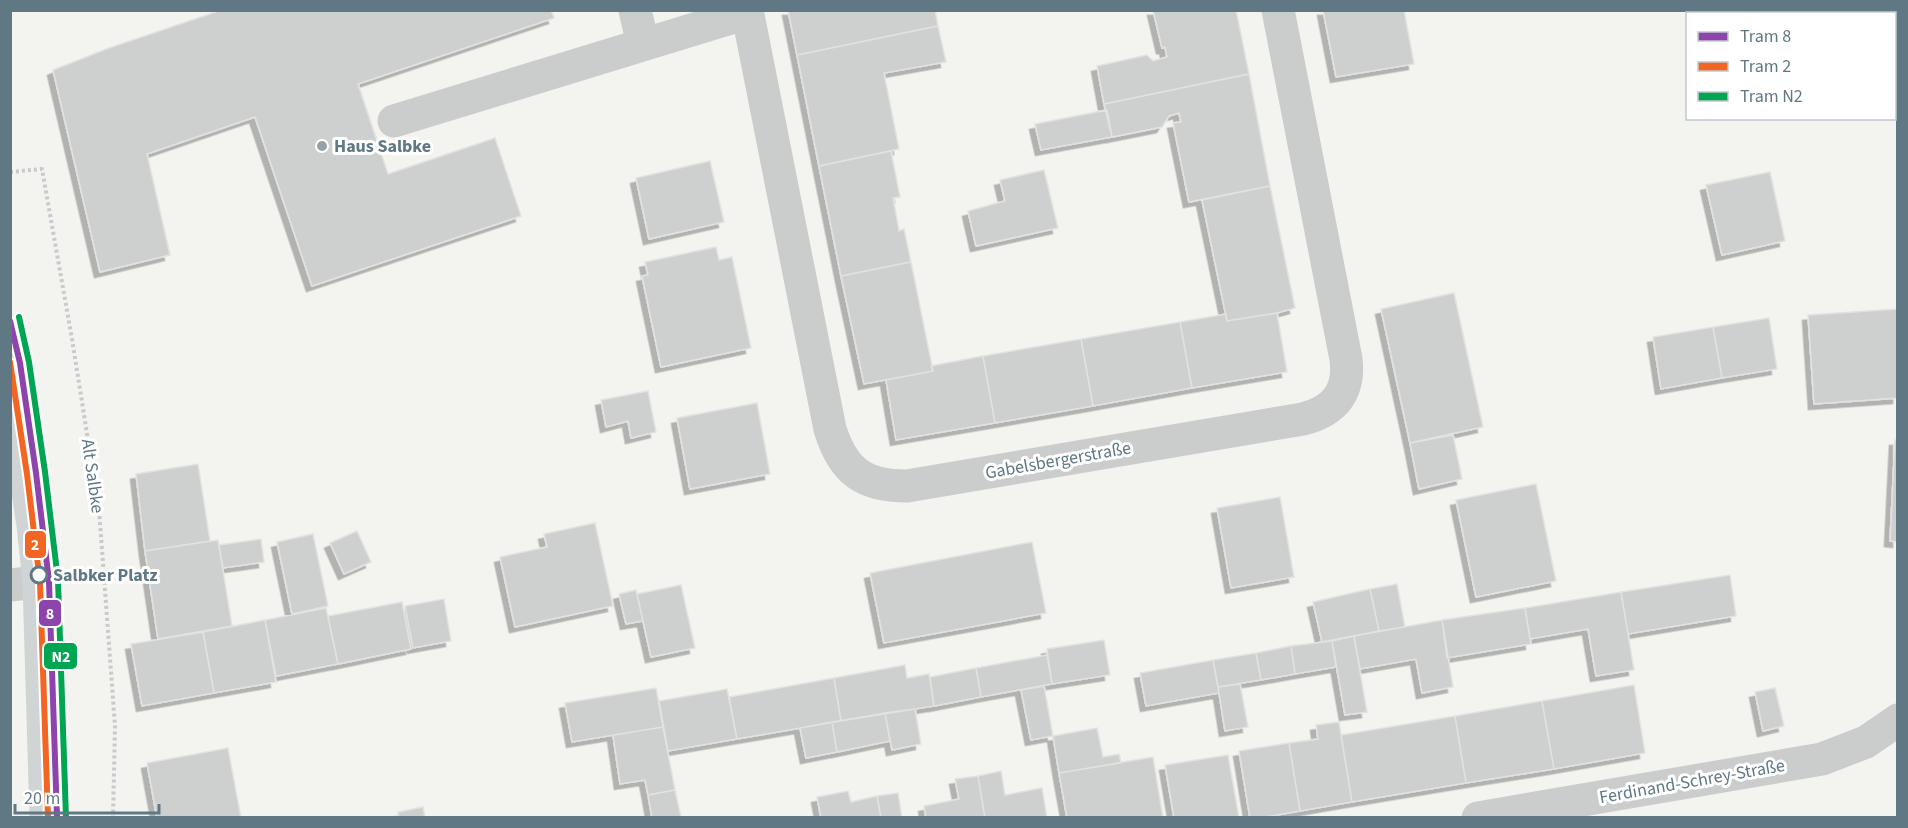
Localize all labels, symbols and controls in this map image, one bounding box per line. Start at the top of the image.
legend [1686,12,1896,120]
text: Tram 8 [1740,24,1791,49]
text: Tram 2 [1740,54,1791,79]
text: Tram N2 [1740,84,1803,109]
place label: Haus Salbke [334,134,431,159]
marker: Haus Salbke [315,139,329,153]
street label: Gabelsbergerstraße [983,435,1133,486]
street label: Alt Salbke [75,437,110,515]
line badge: 2 [24,530,47,559]
text: 2 [31,534,39,556]
place label: Salbker Platz [53,563,158,588]
marker: Salbker Platz [30,566,48,584]
line badge: 8 [38,599,62,627]
text: 8 [46,603,54,625]
line badge: N2 [43,642,78,670]
text: N2 [51,646,71,668]
street label: Ferdinand-Schrey-Straße [1597,753,1787,810]
scale bar [15,777,159,815]
text: 20 m [24,786,60,811]

